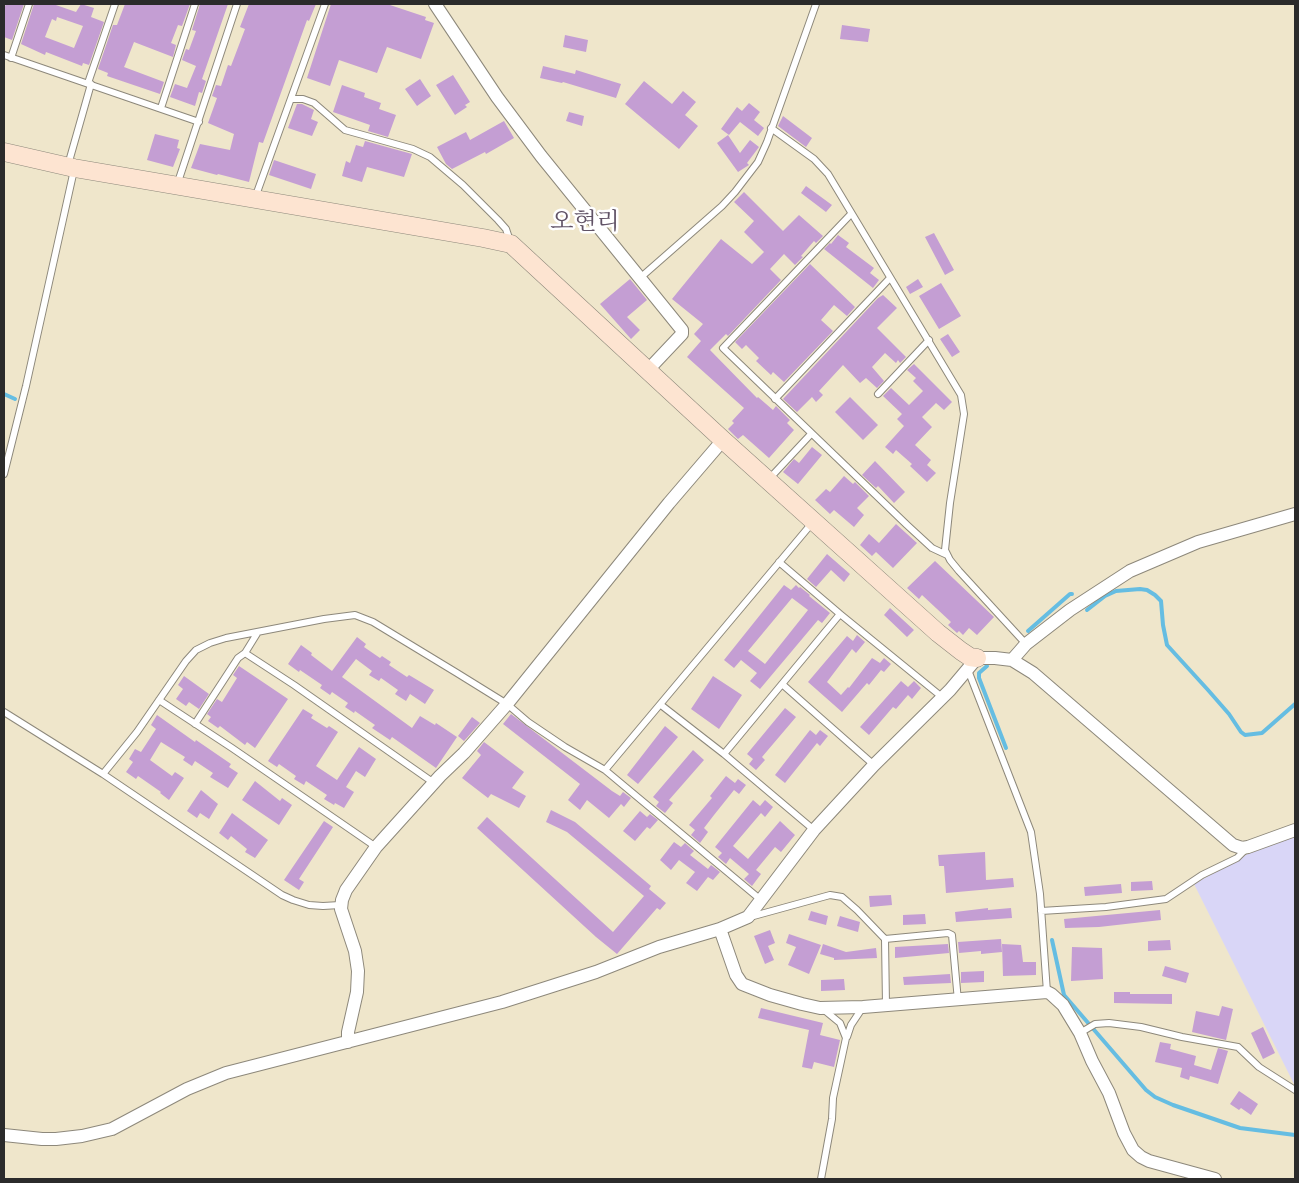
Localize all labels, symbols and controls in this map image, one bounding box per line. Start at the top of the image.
district label: 오현리 [550,209,620,237]

